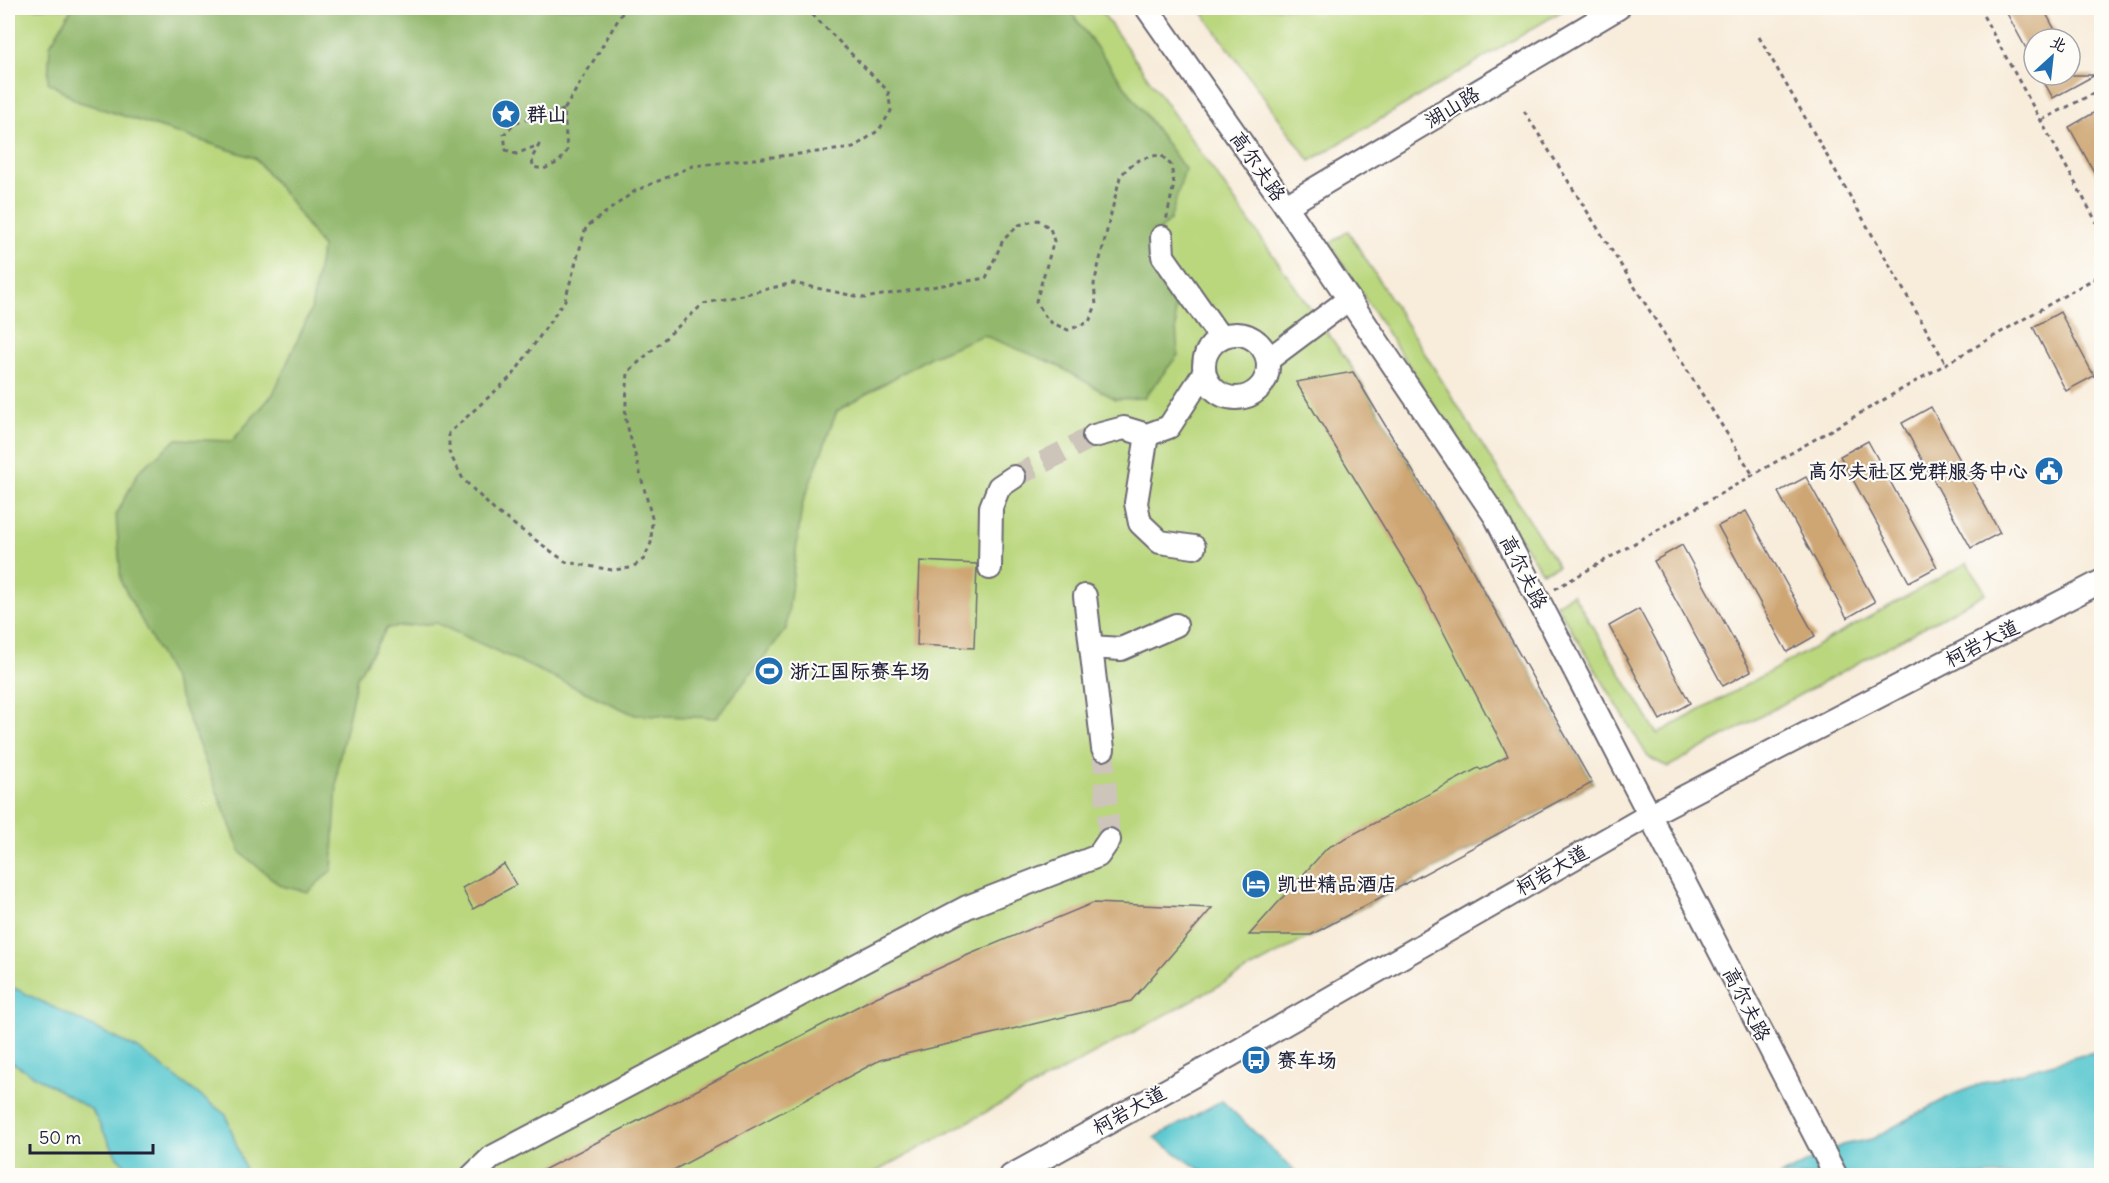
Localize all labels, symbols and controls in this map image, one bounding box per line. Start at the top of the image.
north arrow [2022,27,2082,87]
text: 北 [2047,31,2070,56]
street label: 湖山路 [1420,80,1485,133]
place icon: 群山 [490,98,522,130]
place label: 群山 [527,101,567,126]
street label: 高尔夫路 [1225,126,1292,206]
public building icon: 高尔夫社区党群服务中心 [2033,455,2065,487]
place label: 高尔夫社区党群服务中心 [1808,458,2028,483]
street label: 高尔夫路 [1495,530,1554,614]
street label: 柯岩大道 [1940,613,2023,672]
sports icon: 浙江国际赛车场 [753,655,785,687]
place label: 浙江国际赛车场 [790,658,930,683]
street label: 柯岩大道 [1511,839,1593,900]
hotel icon: 凯世精品酒店 [1240,868,1272,900]
place label: 凯世精品酒店 [1277,871,1397,896]
street label: 高尔夫路 [1718,962,1777,1046]
bus stop icon: 赛车场 [1240,1044,1272,1076]
place label: 赛车场 [1277,1047,1337,1072]
street label: 柯岩大道 [1088,1079,1170,1140]
scale bar [30,1117,153,1155]
text: 50 m [39,1126,81,1149]

